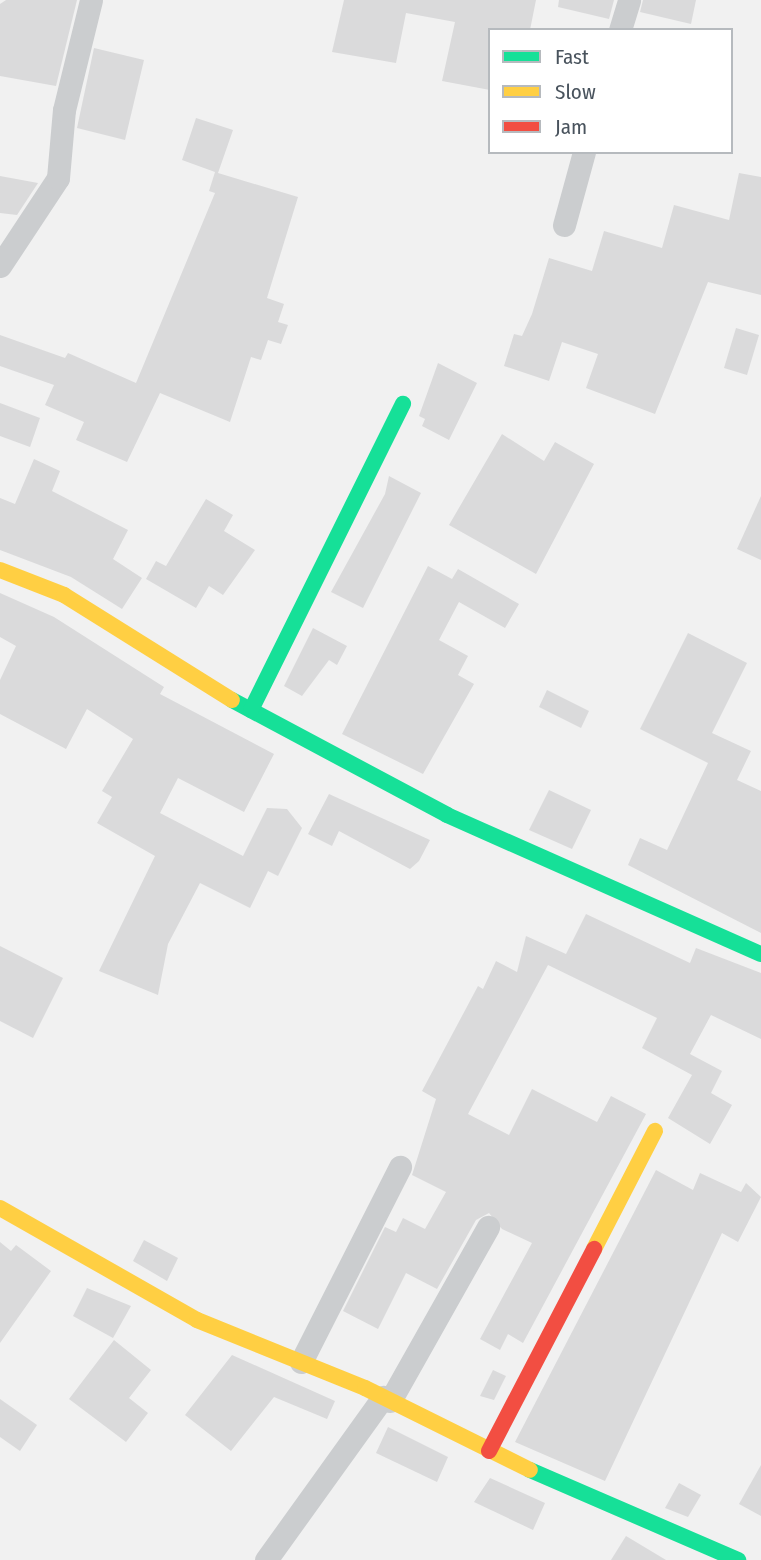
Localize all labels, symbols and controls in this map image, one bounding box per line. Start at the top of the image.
legend [488,28,733,154]
text: Fast [555,44,589,70]
text: Slow [555,79,596,105]
text: Jam [555,114,587,140]

